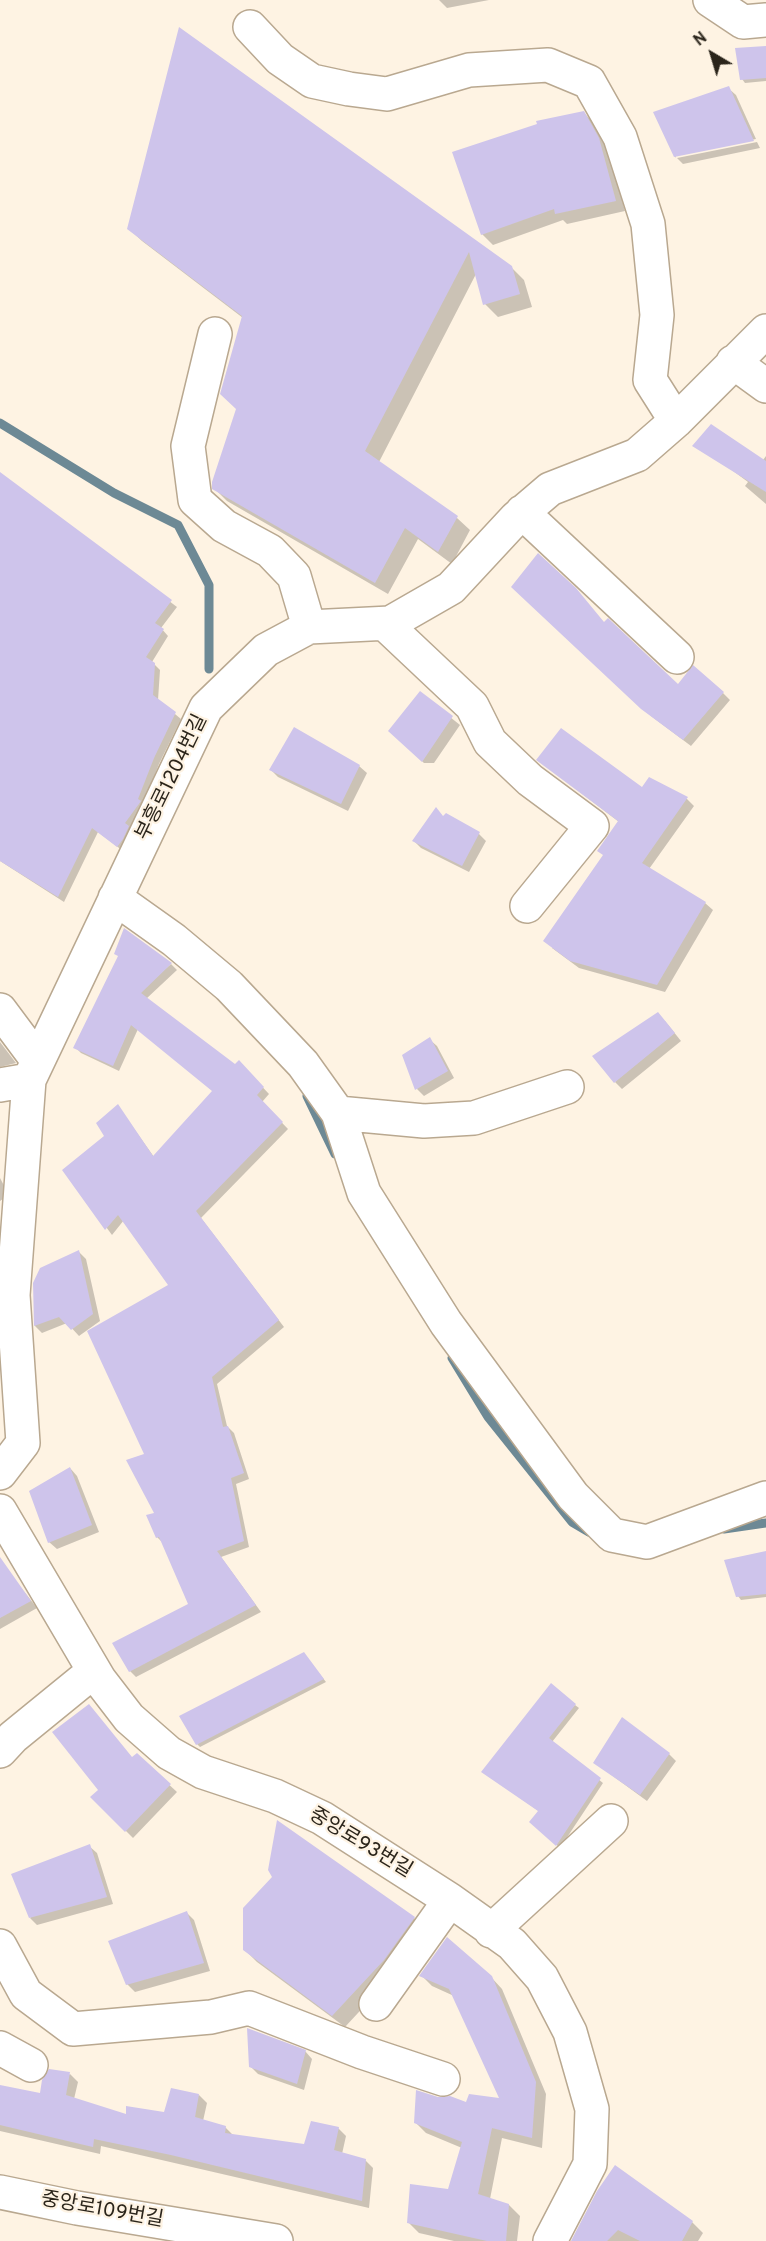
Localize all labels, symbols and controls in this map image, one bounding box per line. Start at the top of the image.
north arrow [682,24,742,84]
text: N [690,28,712,51]
street label: 부흥로1204번길 [132,711,214,845]
street label: 중앙로93번길 [304,1804,416,1884]
street label: 중앙로109번길 [39,2188,165,2234]

